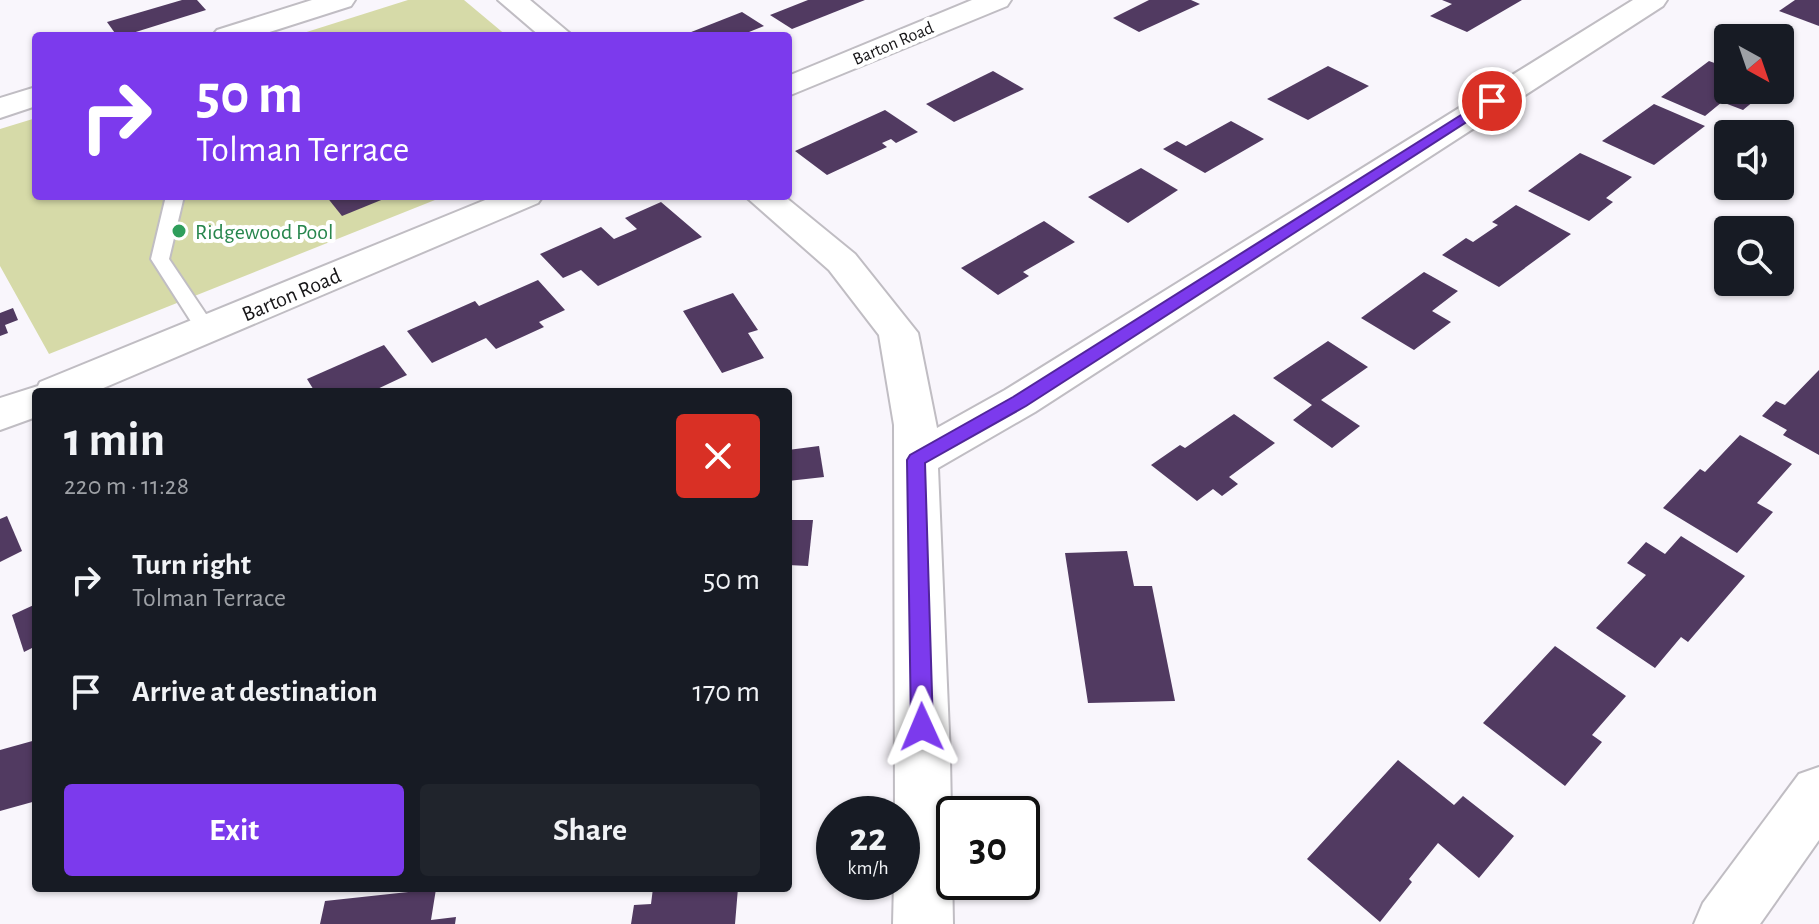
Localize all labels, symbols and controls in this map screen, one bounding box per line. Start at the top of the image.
street label: Barton Road [850,19,936,69]
north arrow [1714,24,1794,104]
map controls [1714,24,1794,296]
icon: right [64,64,168,168]
text: 50 m [196,67,303,123]
pin [1458,67,1526,135]
icon: arrive [1470,79,1514,123]
button: sound [1714,120,1794,200]
text: Tolman Terrace [196,132,409,168]
button: search [1714,216,1794,296]
place label: Ridgewood Pool [195,221,334,243]
marker: Ridgewood Pool [170,222,188,240]
street label: Barton Road [239,264,344,326]
button: close [676,414,760,498]
text: 1 min [64,417,165,465]
text: 220 m · 11:28 [64,473,189,499]
text: Turn right [132,550,251,580]
icon: right [64,558,108,602]
text: 50 m [703,565,760,595]
text: Tolman Terrace [132,585,286,611]
icon: arrive [64,670,108,714]
text: Arrive at destination [132,677,378,707]
text: 170 m [692,677,760,707]
position arrow [880,685,964,769]
button: Exit [64,784,404,876]
button: Share [420,784,760,876]
speed limit sign: 30 [936,796,1040,900]
text: 22 [849,818,887,858]
text: km/h [847,858,889,878]

